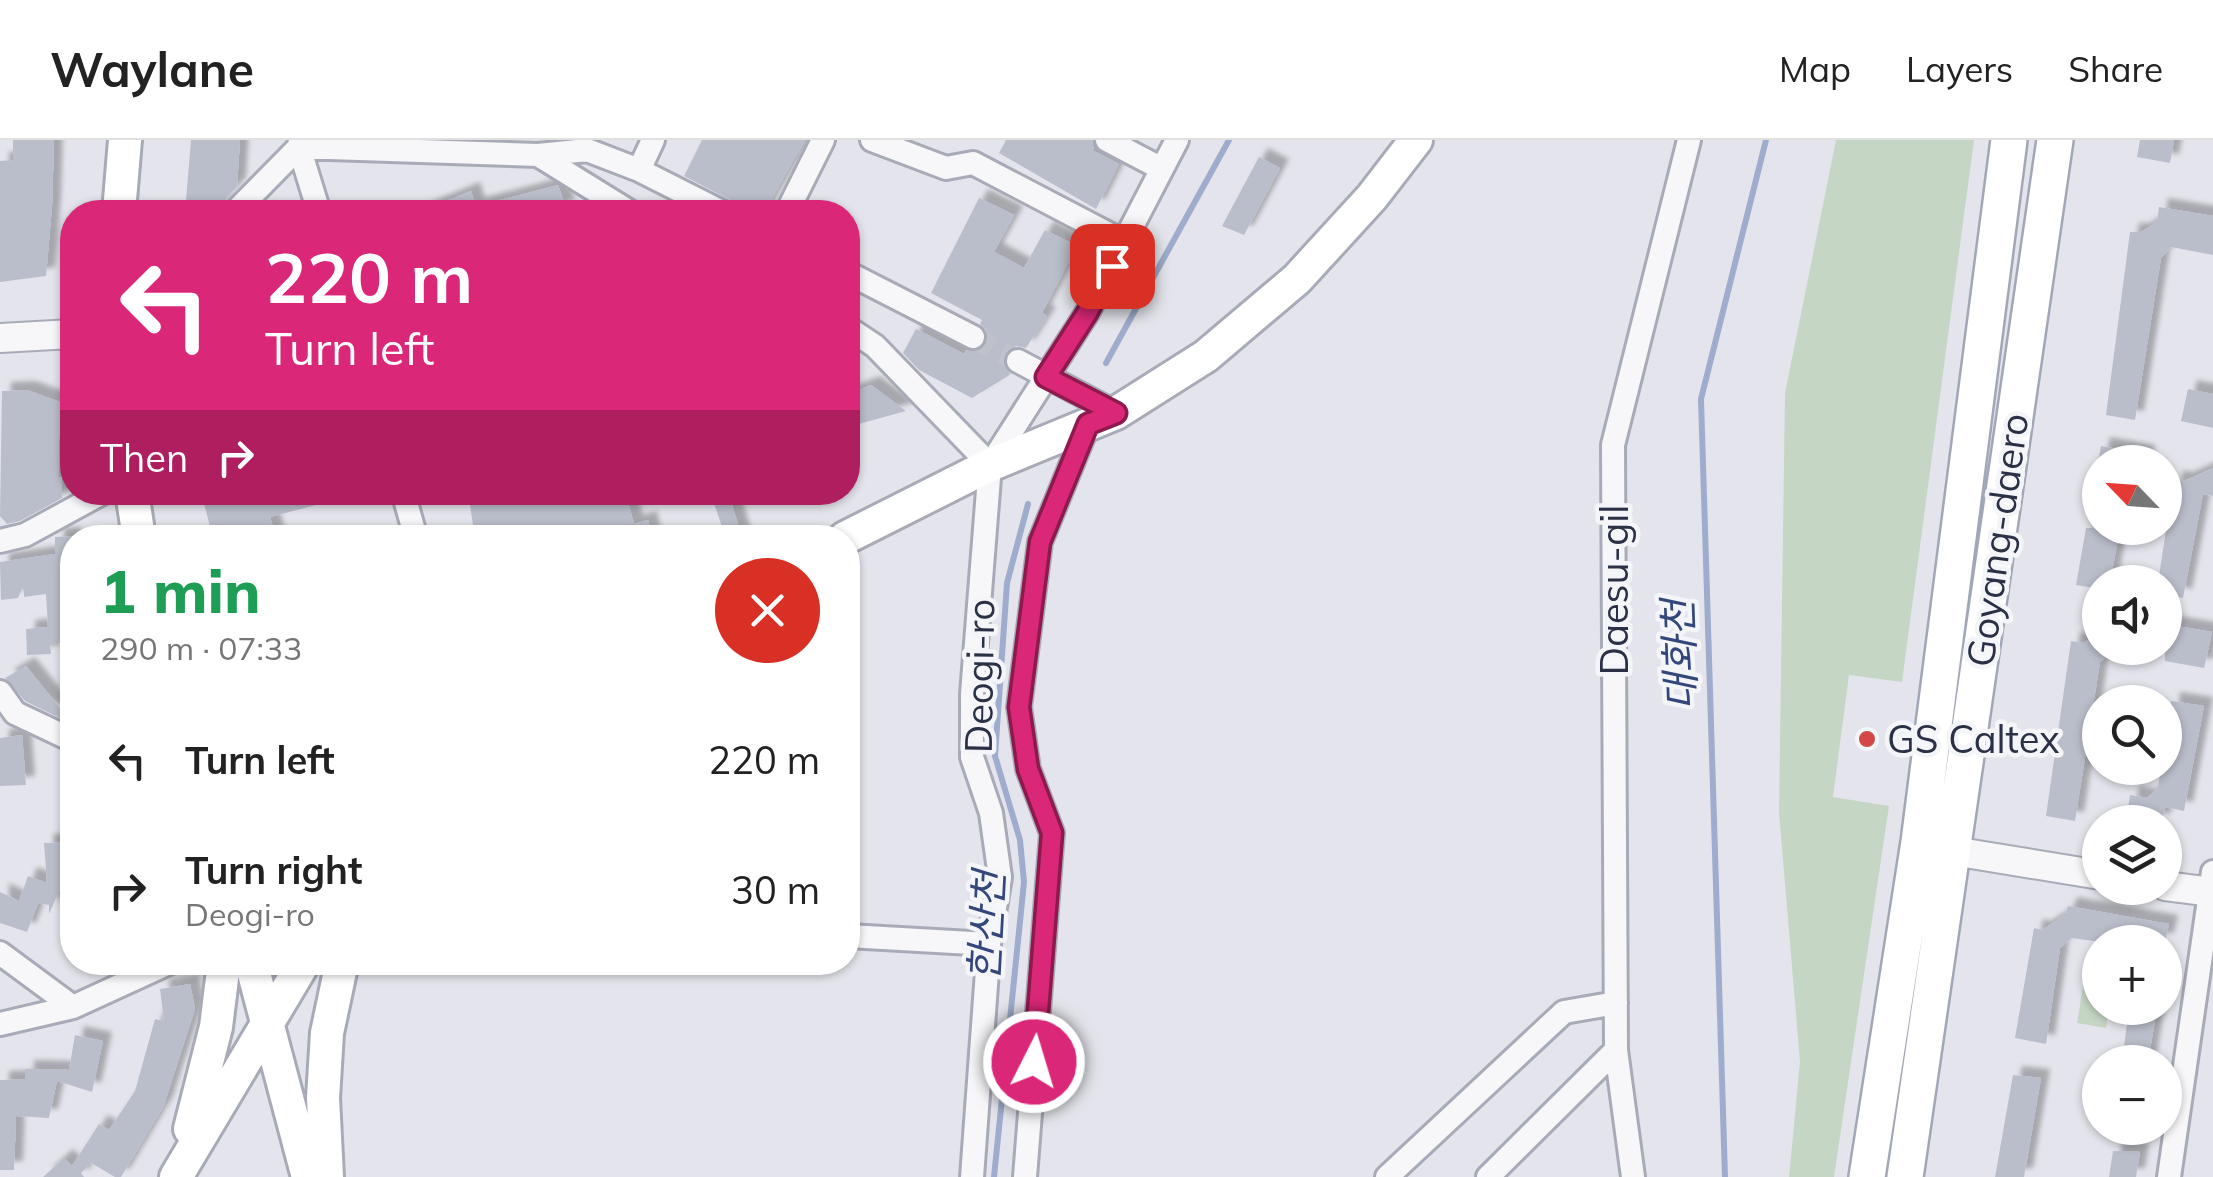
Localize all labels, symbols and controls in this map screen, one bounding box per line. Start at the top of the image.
text: Waylane [50,39,254,99]
text: Map [1779,47,1851,91]
text: Layers [1906,47,2013,91]
text: Share [2068,47,2163,91]
pin [1070,224,1155,309]
text: 220 m [265,233,473,321]
icon: arrive [1085,239,1140,294]
icon: left [100,240,230,370]
text: Turn left [265,320,434,376]
street label: Goyang-daero [1955,410,2039,670]
icon: right [208,430,263,485]
text: Then [100,434,188,482]
north arrow [2082,445,2182,545]
map controls [2082,445,2182,1145]
street label: Daesu-gil [1590,505,1638,675]
text: 1 min [100,553,261,628]
button: close [715,558,820,663]
button: sound [2082,565,2182,665]
water label: 대화천 [1652,595,1706,711]
street label: Deogi-ro [954,598,1004,754]
text: 290 m · 07:33 [100,628,302,668]
button: search [2082,685,2182,785]
place label: GS Caltex [1887,715,2060,763]
marker: GS Caltex [1856,728,1878,750]
icon: left [100,733,155,788]
text: Turn left [185,736,335,784]
text: 220 m [708,736,820,784]
button: layers [2082,805,2182,905]
text: Turn right [185,846,362,894]
icon: right [100,863,155,918]
water label: 한산천 [958,865,1014,982]
text: 30 m [731,866,820,914]
text: Deogi-ro [185,894,315,934]
button: + [2082,925,2182,1025]
position arrow [982,1010,1086,1114]
button: − [2082,1045,2182,1145]

